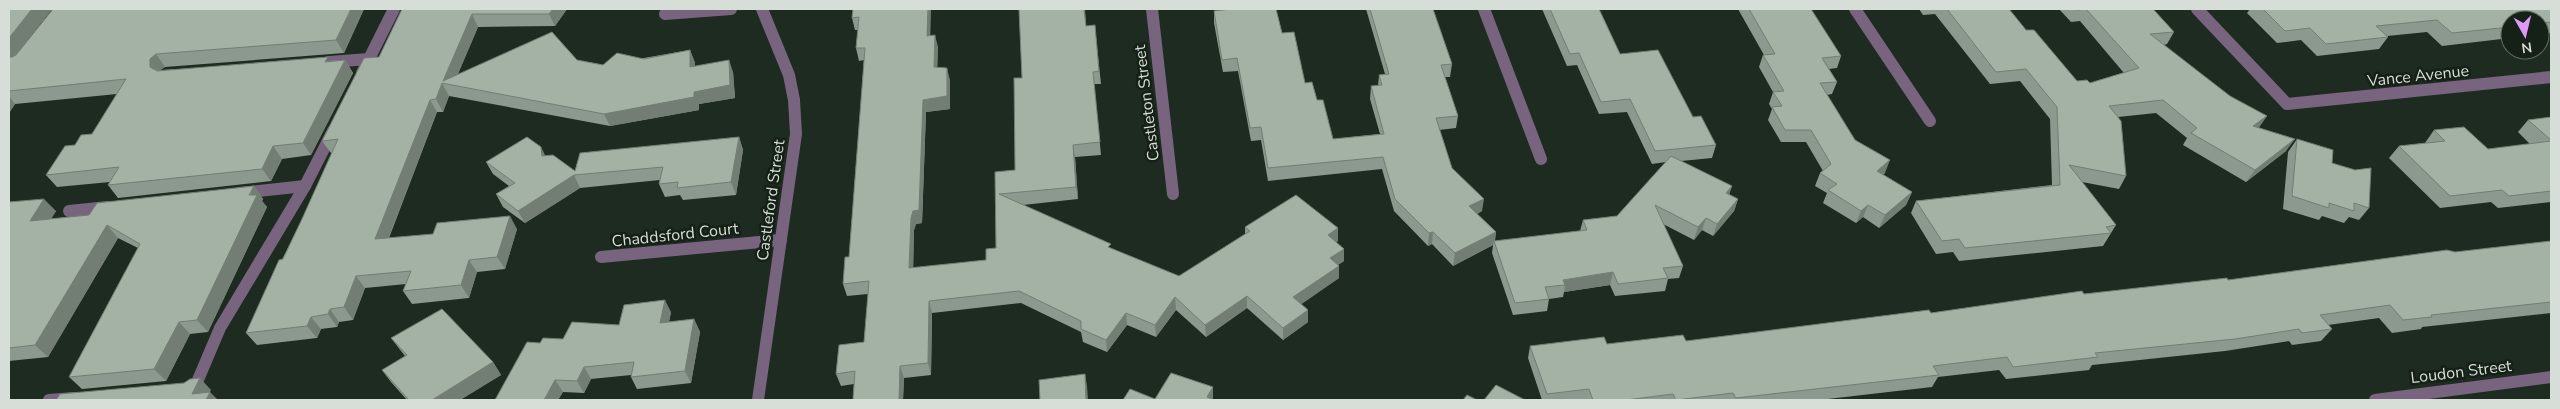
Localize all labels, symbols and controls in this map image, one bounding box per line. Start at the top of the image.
north arrow [2500,10,2550,60]
text: N [2520,37,2533,58]
street label: Castleton Street [1129,43,1165,162]
street label: Vance Avenue [2365,60,2470,92]
street label: Castleford Street [752,138,790,262]
street label: Chaddsford Court [611,217,740,253]
street label: Loudon Street [2409,355,2513,389]

